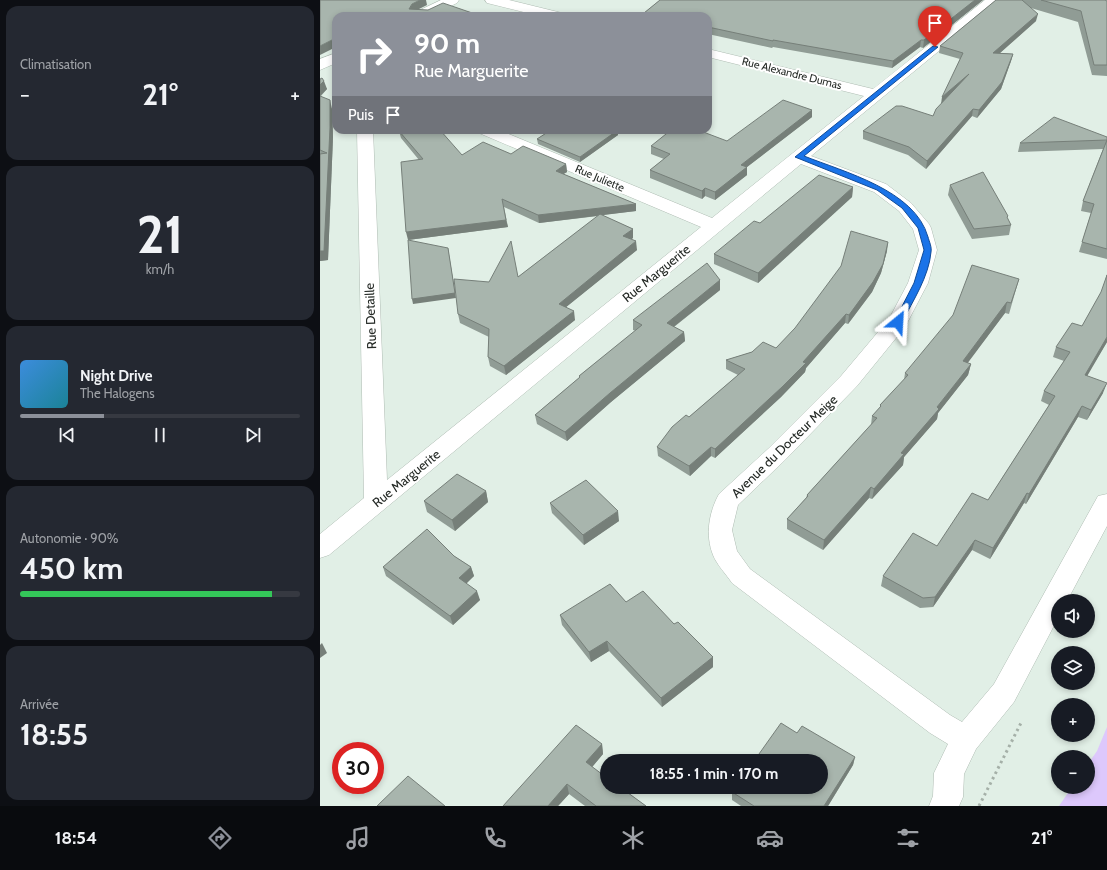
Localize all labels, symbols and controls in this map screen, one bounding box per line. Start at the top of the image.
pin [918,6,952,47]
icon: arrive [924,12,946,34]
text: 90 m [414,26,480,60]
icon: right [348,28,400,80]
street label: Rue Alexandre Dumas [741,54,844,92]
text: Climatisation [20,56,92,72]
text: Rue Marguerite [414,60,528,82]
text: 21° [142,76,178,113]
text: − [20,81,30,108]
text: + [290,81,300,108]
icon: arrive [382,104,404,126]
text: Puis [348,106,374,124]
street label: Rue Juliette [573,161,627,195]
text: 21 [137,203,183,266]
street label: Rue Marguerite [619,241,693,305]
text: km/h [146,261,174,277]
street label: Rue Detaille [361,282,379,349]
position arrow [877,301,919,343]
text: Night Drive [80,367,153,385]
text: The Halogens [80,385,155,401]
street label: Avenue du Docteur Meige [728,391,841,501]
icon: previous [56,424,78,446]
icon: pause [149,424,171,446]
icon: next [242,424,264,446]
street label: Rue Marguerite [369,446,443,510]
text: Autonomie · 90% [20,530,118,546]
text: 450 km [20,550,123,587]
map controls [1051,594,1095,794]
button: sound [1051,594,1095,638]
button: layers [1051,646,1095,690]
text: Arrivée [20,696,59,712]
button: + [1051,698,1095,742]
text: 18:55 [20,716,88,753]
speed limit sign: 30 [332,742,384,794]
button: − [1051,750,1095,794]
text: 18:55 · 1 min · 170 m [650,765,778,783]
icon: directions [206,824,234,852]
icon: music [344,824,372,852]
icon: phone [481,824,509,852]
icon: climate [619,824,647,852]
icon: car [756,824,784,852]
icon: filters [894,824,922,852]
text: 18:54 [55,827,97,849]
text: 21° [1031,827,1052,849]

